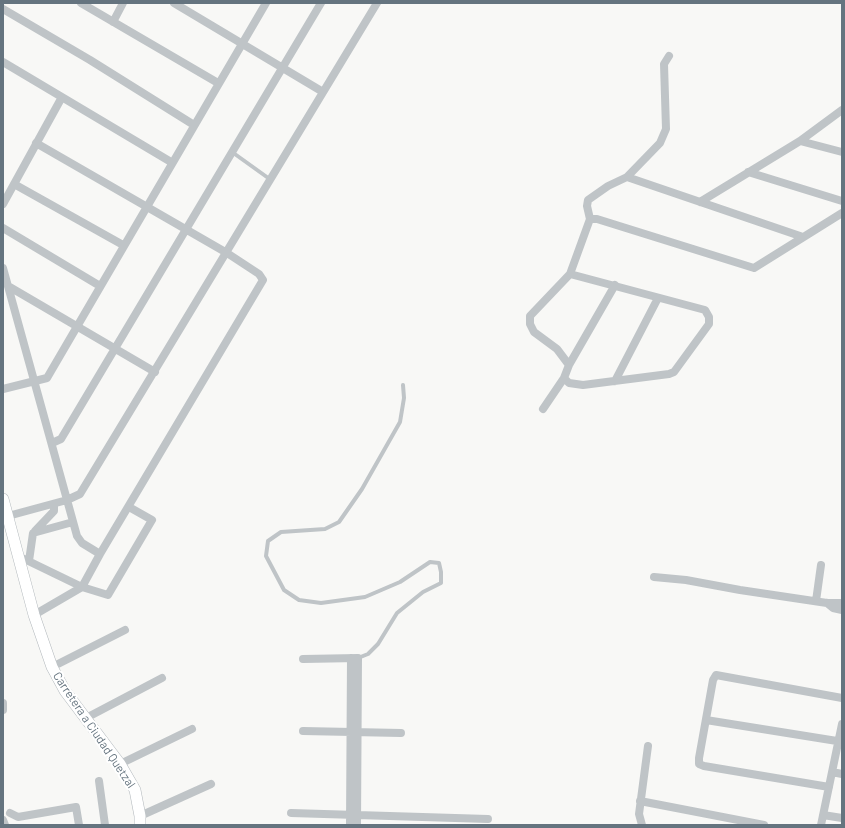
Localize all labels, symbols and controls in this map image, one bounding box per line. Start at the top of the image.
street label: Carretera a Ciudad Quetzal [50,669,138,791]

